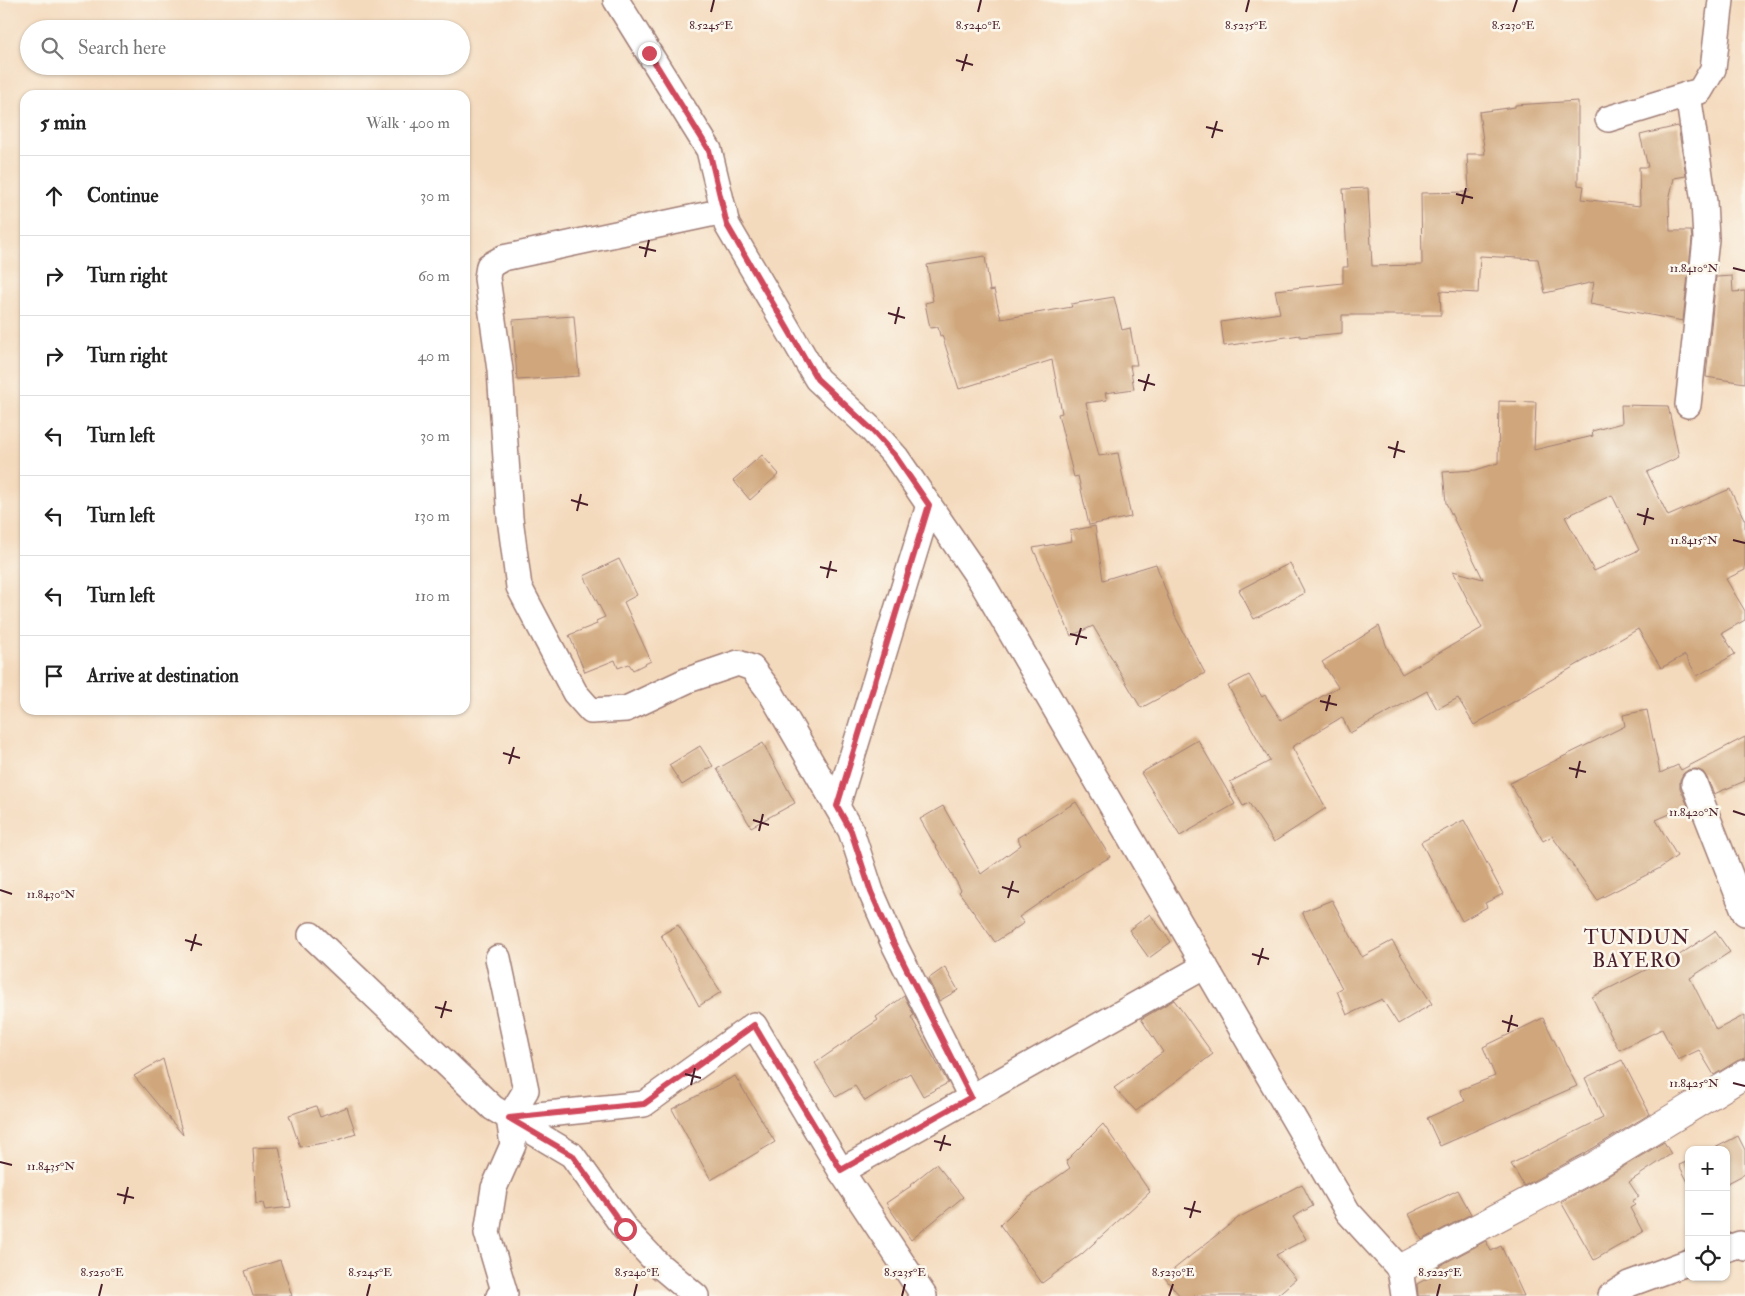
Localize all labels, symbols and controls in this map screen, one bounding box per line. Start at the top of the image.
text: 8.5245°E [689,18,733,33]
text: 8.5240°E [956,18,1001,33]
text: 8.5235°E [1225,18,1267,33]
text: 8.5230°E [1492,18,1535,33]
search box [20,20,470,75]
icon: search [38,34,66,62]
text: Search here [78,36,166,60]
route end [638,42,661,65]
text: 5 min [40,109,86,136]
text: Walk · 400 m [366,113,450,133]
icon: ahead [40,182,68,210]
text: Continue [87,184,158,208]
text: 30 m [420,186,450,206]
text: 11.8410°N [1670,261,1718,276]
icon: right [40,262,68,290]
text: Turn right [87,264,167,288]
text: 60 m [418,266,450,286]
icon: right [40,342,68,370]
text: Turn right [87,344,167,368]
text: 40 m [417,346,450,366]
icon: left [40,422,68,450]
text: Turn left [87,424,155,448]
text: 30 m [420,426,450,446]
icon: left [40,502,68,530]
text: Turn left [87,504,155,528]
text: 130 m [414,506,450,526]
text: 11.8415°N [1670,533,1718,548]
icon: left [40,582,68,610]
text: Turn left [87,584,155,608]
text: 110 m [415,586,450,606]
icon: arrive [40,662,68,690]
text: Arrive at destination [87,664,239,688]
text: 11.8420°N [1669,805,1719,820]
text: 11.8430°N [27,887,76,902]
district label: TUNDUN BAYERO [1584,925,1690,973]
text: 11.8425°N [1669,1076,1719,1091]
map controls [1685,1146,1730,1281]
button: + [1685,1146,1730,1191]
text: 11.8435°N [27,1159,75,1174]
button: − [1685,1191,1730,1236]
route start [614,1218,637,1241]
button: locate [1685,1236,1730,1281]
text: 8.5250°E [80,1265,124,1280]
text: 8.5245°E [348,1265,392,1280]
text: 8.5240°E [615,1265,660,1280]
text: 8.5235°E [884,1265,926,1280]
text: 8.5230°E [1152,1265,1195,1280]
text: 8.5225°E [1418,1265,1462,1280]

